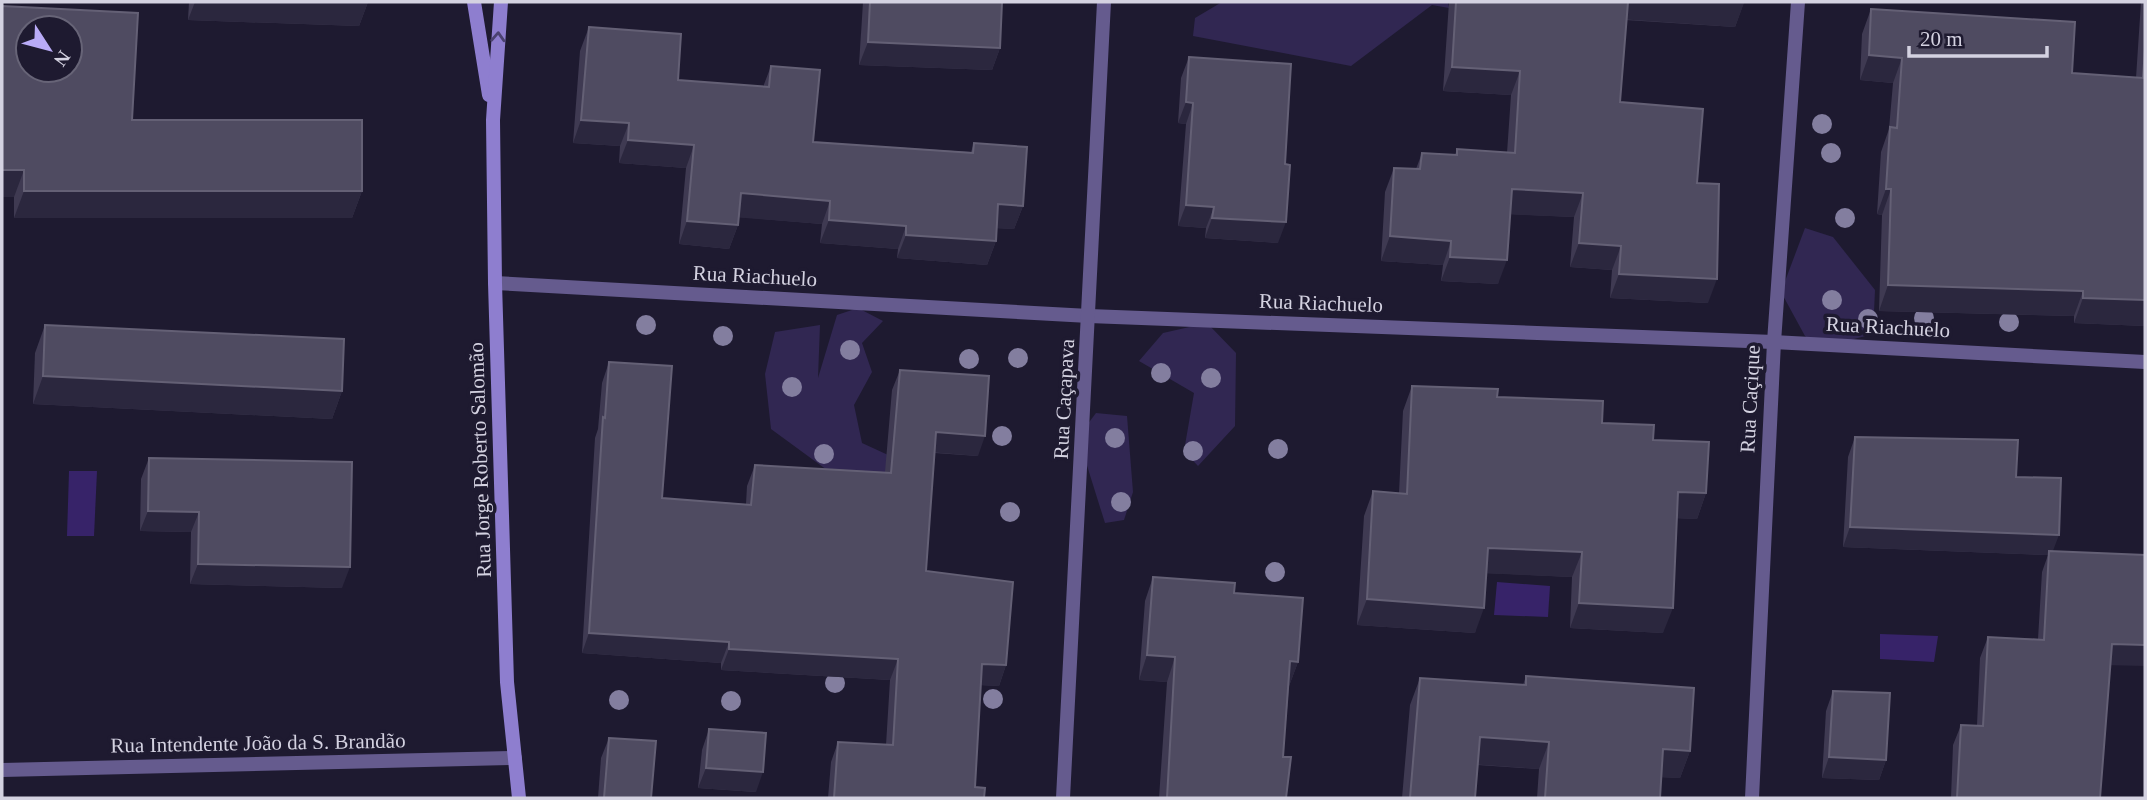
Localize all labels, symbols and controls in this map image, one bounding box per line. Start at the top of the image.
north arrow [14,14,84,84]
scale bar [1909,14,2047,58]
text: 20 m [1920,27,1963,51]
one-way arrow [491,31,506,42]
text: N [50,47,75,71]
street label: Rua Riachuelo [692,261,818,291]
street label: Rua Riachuelo [1259,289,1383,317]
street label: Rua Riachuelo [1825,312,1951,342]
street label: Rua Caçapava [1049,337,1079,460]
street label: Rua Jorge Roberto Salomão [464,342,496,578]
street label: Rua Caçique [1735,345,1765,453]
street label: Rua Intendente João da S. Brandão [110,728,406,758]

